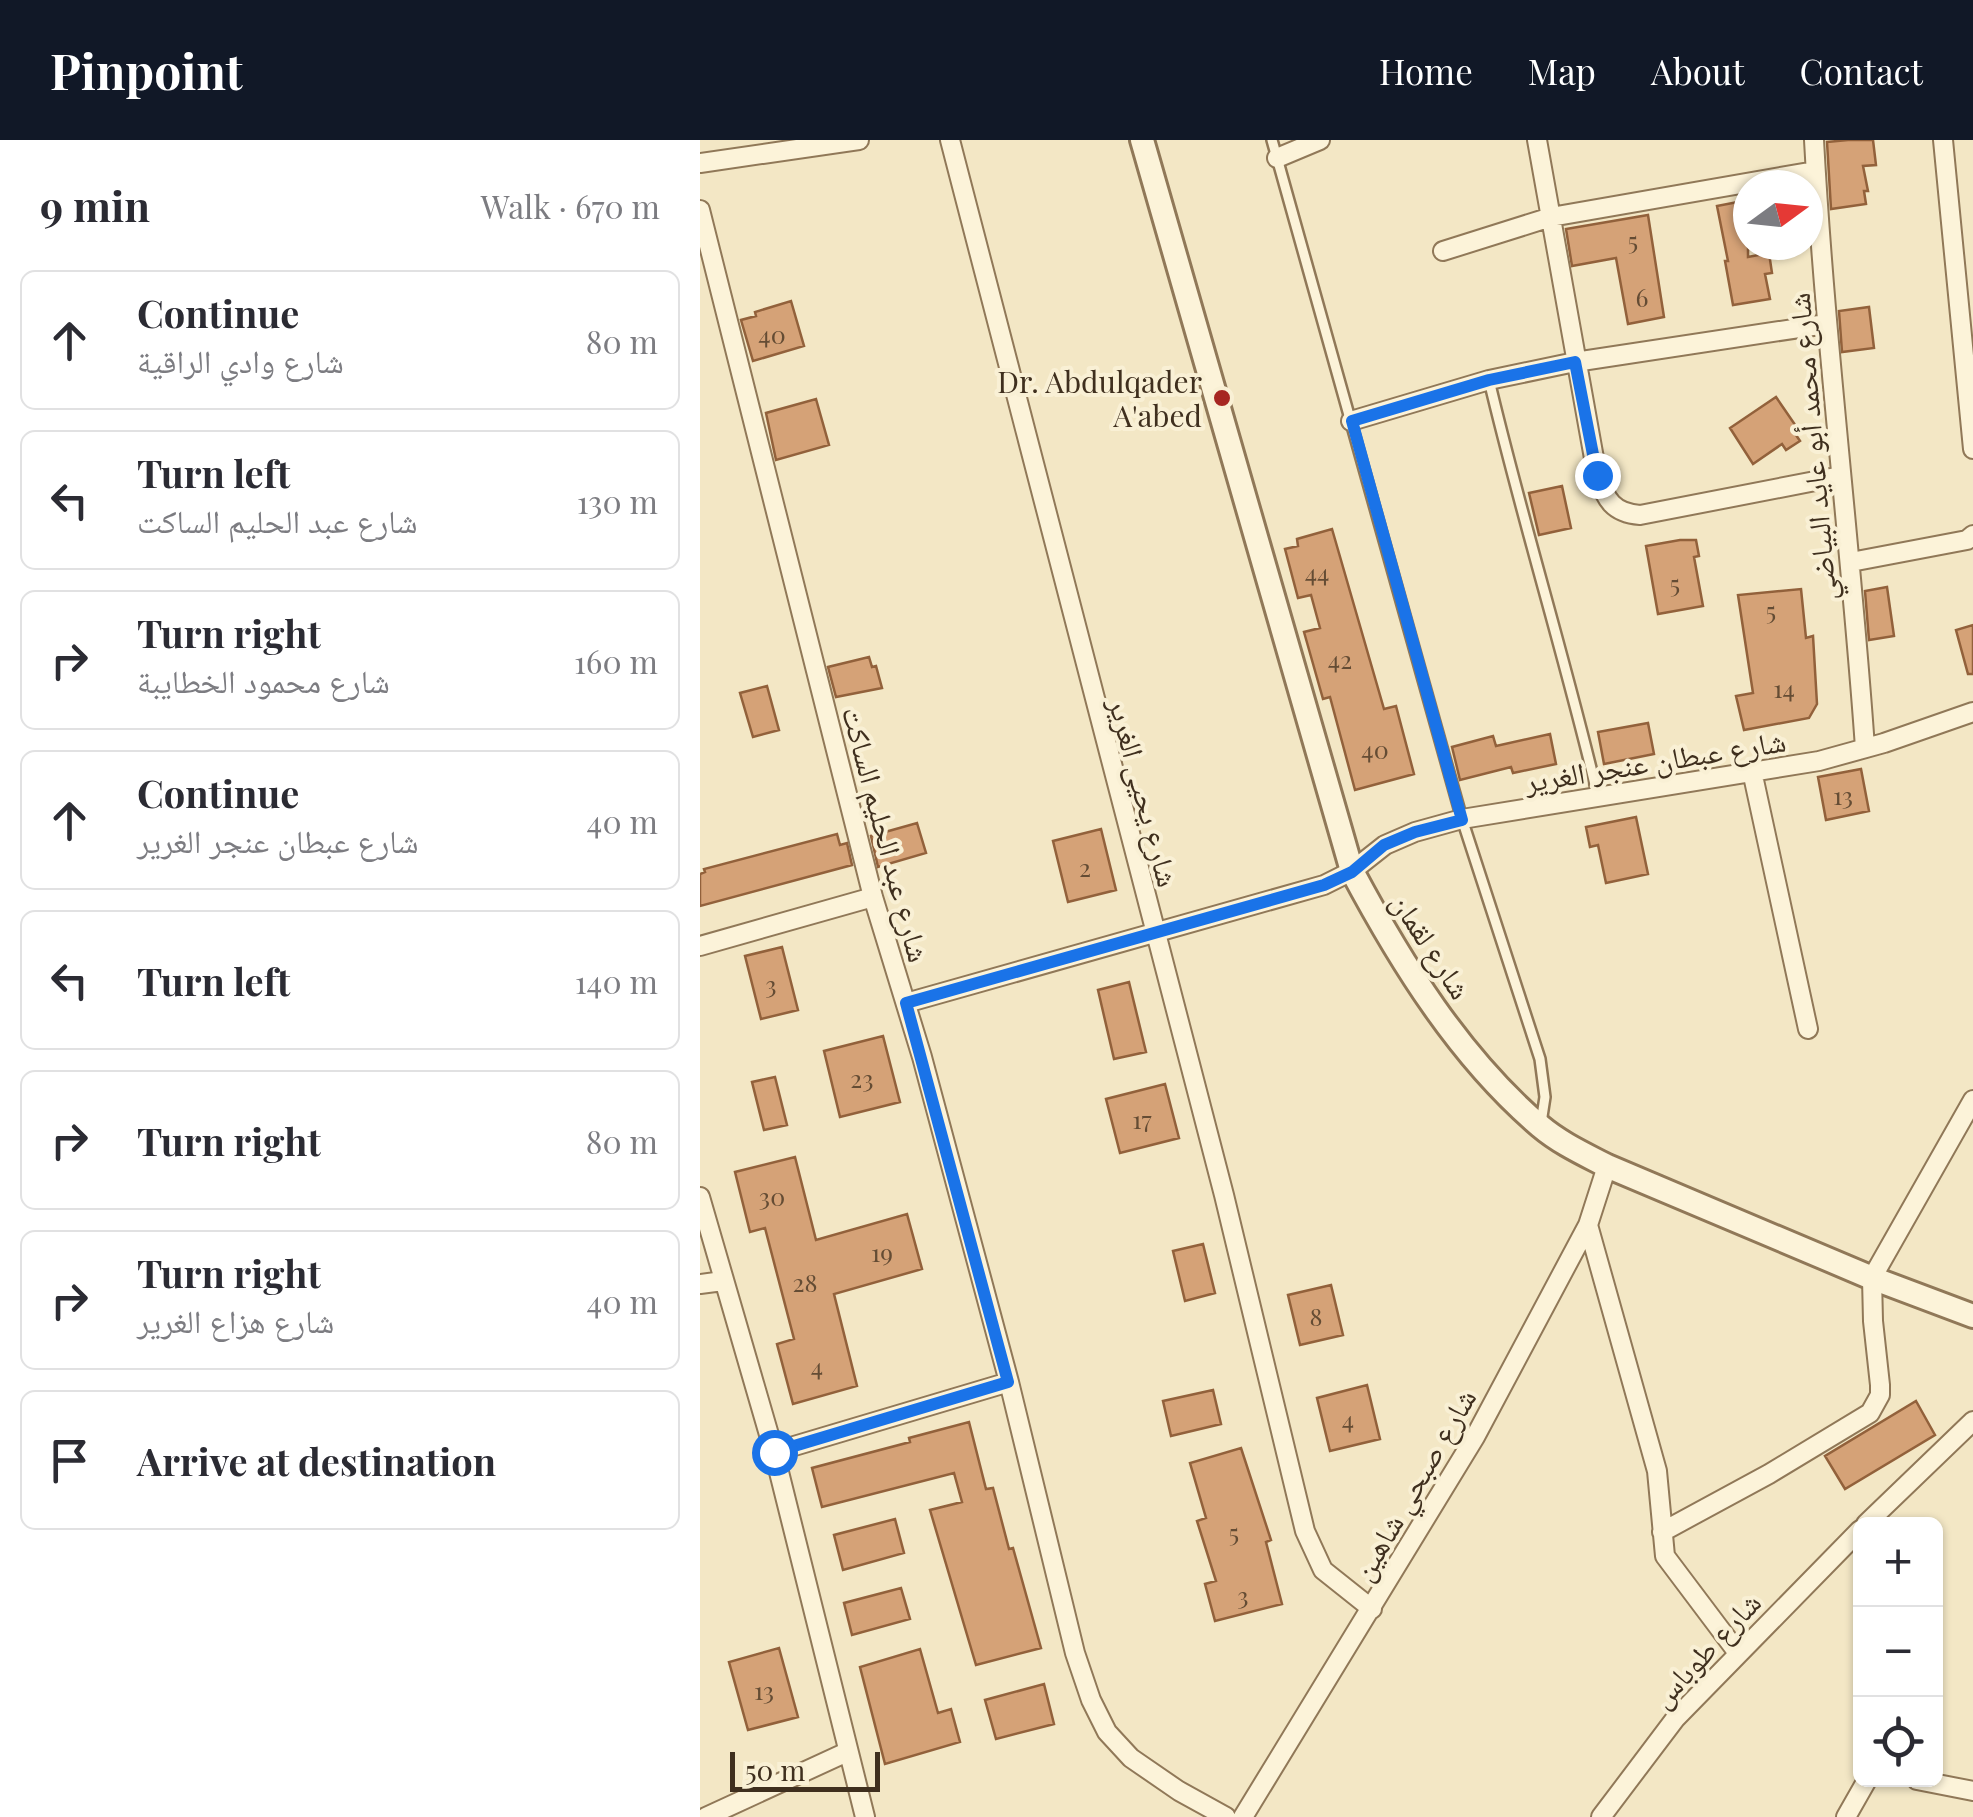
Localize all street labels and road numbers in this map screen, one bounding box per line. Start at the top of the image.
street label: شارع محمد أبو عايد البياضي [1778,291,1850,603]
street label: شارع يحيى الغرير [1099,692,1189,891]
street label: شارع عبد الحليم الساكت [832,702,940,967]
street label: شارع عبطان عنجر الغرير [1521,720,1789,802]
street label: شارع لقمان [1382,884,1481,1007]
street label: شارع صبحي شاهين [1342,1381,1489,1590]
street label: شارع طوباس [1641,1582,1770,1716]

